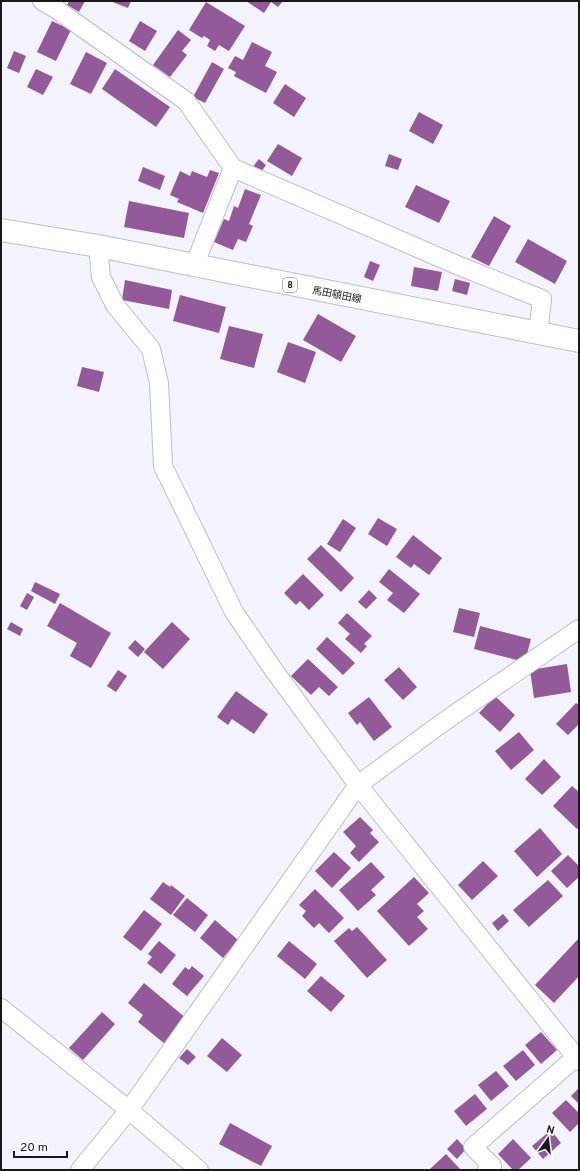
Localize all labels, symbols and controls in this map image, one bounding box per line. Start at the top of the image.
road number: 8 [283,278,297,292]
street label: 馬田頓田線 [311,284,362,307]
north arrow [528,1119,568,1159]
text: N [545,1123,556,1138]
scale bar [14,1133,67,1159]
text: 20 m [20,1140,48,1156]

